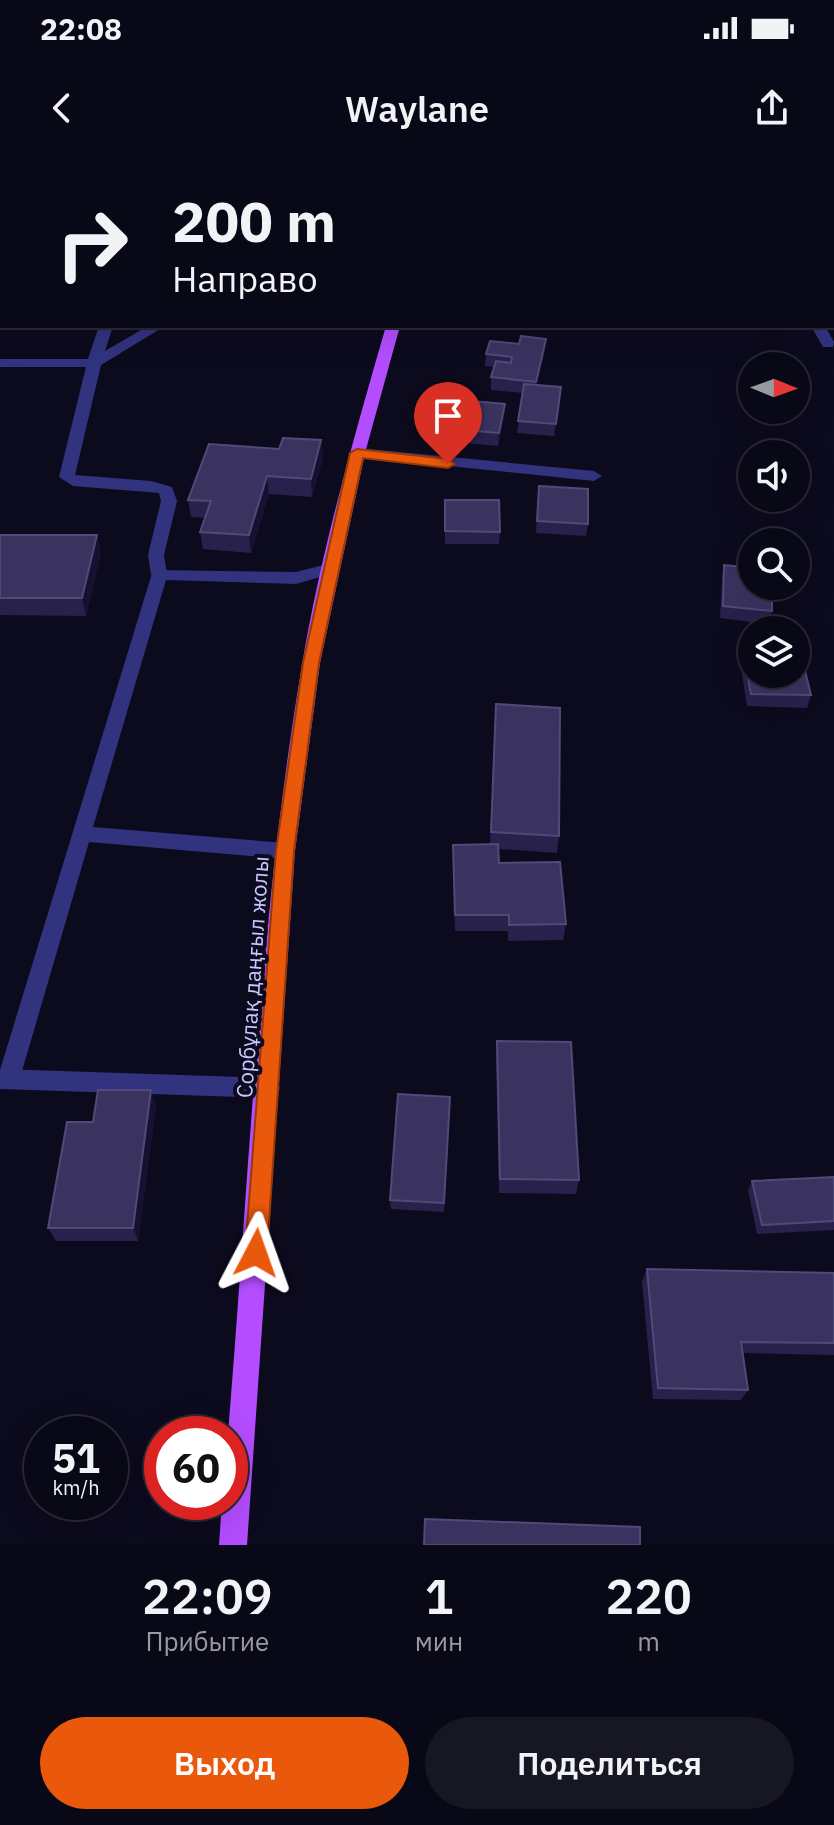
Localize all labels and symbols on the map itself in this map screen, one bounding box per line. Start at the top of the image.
north arrow [738,352,810,424]
pin [414,382,482,464]
street label: Сорбұлақ даңғыл жолы [229,855,275,1099]
position arrow [214,1211,298,1295]
speed limit sign: 60 [144,1416,248,1520]

